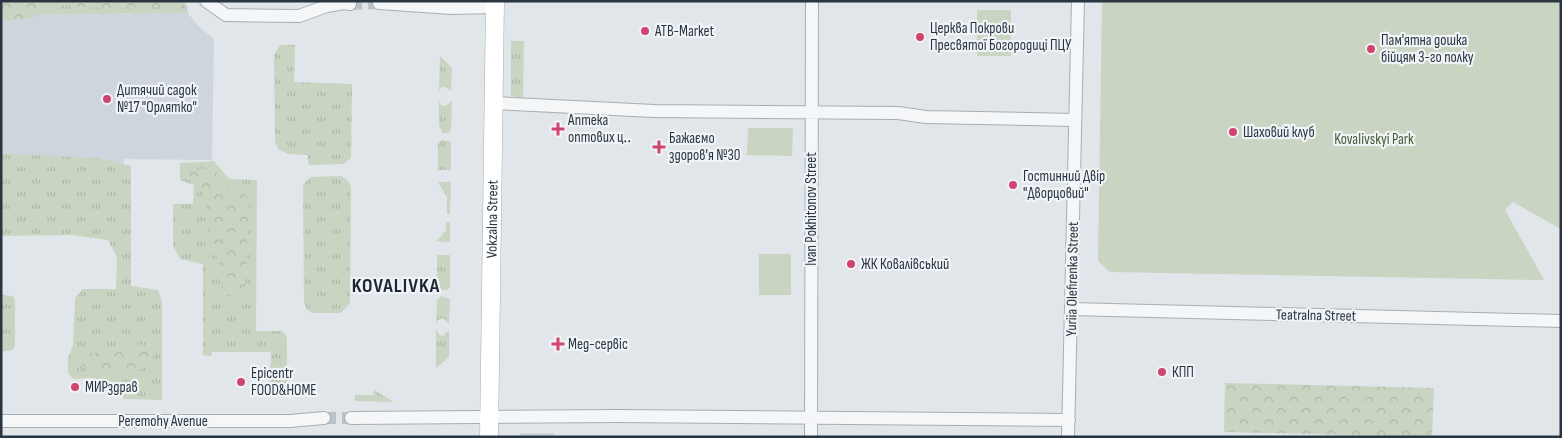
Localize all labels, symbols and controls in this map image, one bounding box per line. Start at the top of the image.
place label: Церква Покрови Пресвятої Богородиці ПЦУ [930,19,1072,55]
place label: ATB-Market [654,22,715,41]
marker: ATB-Market [639,25,651,37]
marker: Церква Покрови Пресвятої Богородиці ПЦУ [914,31,926,43]
place label: Пам'ятна дошка бійцям 3-го полку [1381,31,1474,67]
marker: Пам'ятна дошка бійцям 3-го полку [1365,43,1377,55]
place label: Дитячий садок №17 "Орлятко" [117,81,197,117]
marker: Дитячий садок №17 "Орлятко" [101,93,113,105]
place label: Аптека оптових ц‥ [567,111,631,147]
marker: Аптека оптових ц‥ [552,123,564,135]
place label: Шаховий клуб [1243,123,1315,142]
marker: Шаховий клуб [1227,126,1239,138]
place label: Бажаємо здоров'я №30 [669,129,740,165]
park label: Kovalivskyi Park [1334,130,1414,149]
marker: Бажаємо здоров'я №30 [653,141,665,153]
street label: Ivan Pokhitonov Street [802,152,821,266]
place label: Гостинний Двір "Дворцовий" [1023,167,1105,203]
street label: Vokzalna Street [482,179,503,258]
marker: Гостинний Двір "Дворцовий" [1007,179,1019,191]
street label: Yuriia Olefirenka Street [1062,221,1083,337]
place label: ЖК Ковалівський [861,255,949,274]
marker: ЖК Ковалівський [845,258,857,270]
district label: KOVALIVKA [352,274,440,298]
street label: Teatralna Street [1276,305,1357,326]
place label: Мед-сервіс [568,335,628,354]
marker: Мед-сервіс [552,338,564,350]
place label: КПП [1172,363,1194,382]
place label: Epicentr FOOD&HOME [251,364,317,400]
marker: КПП [1156,366,1168,378]
marker: Epicentr FOOD&HOME [235,376,247,388]
place label: МИРздрав [85,378,138,397]
marker: МИРздрав [69,381,81,393]
street label: Peremohy Avenue [118,412,208,431]

